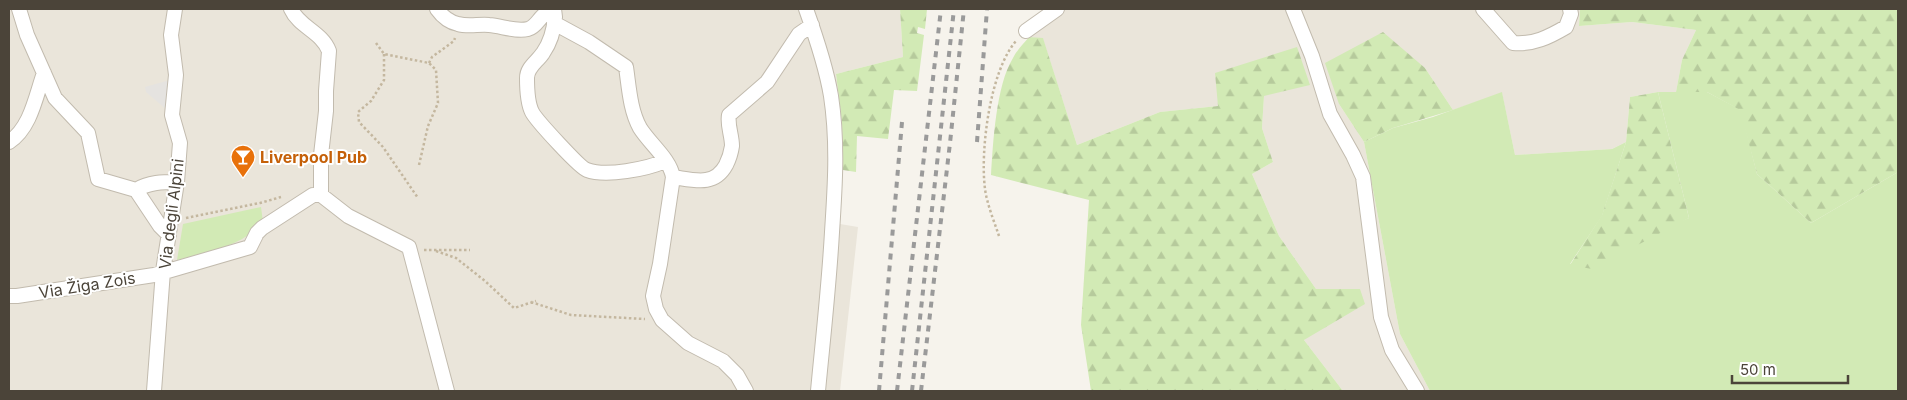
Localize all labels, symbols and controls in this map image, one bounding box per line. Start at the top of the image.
bar icon: Liverpool Pub [230,144,256,178]
place label: Liverpool Pub [260,147,367,167]
street label: Via degli Alpini [154,157,188,271]
street label: Via Žiga Zois [37,267,137,303]
scale bar [1732,352,1848,384]
text: 50 m [1740,360,1776,379]

